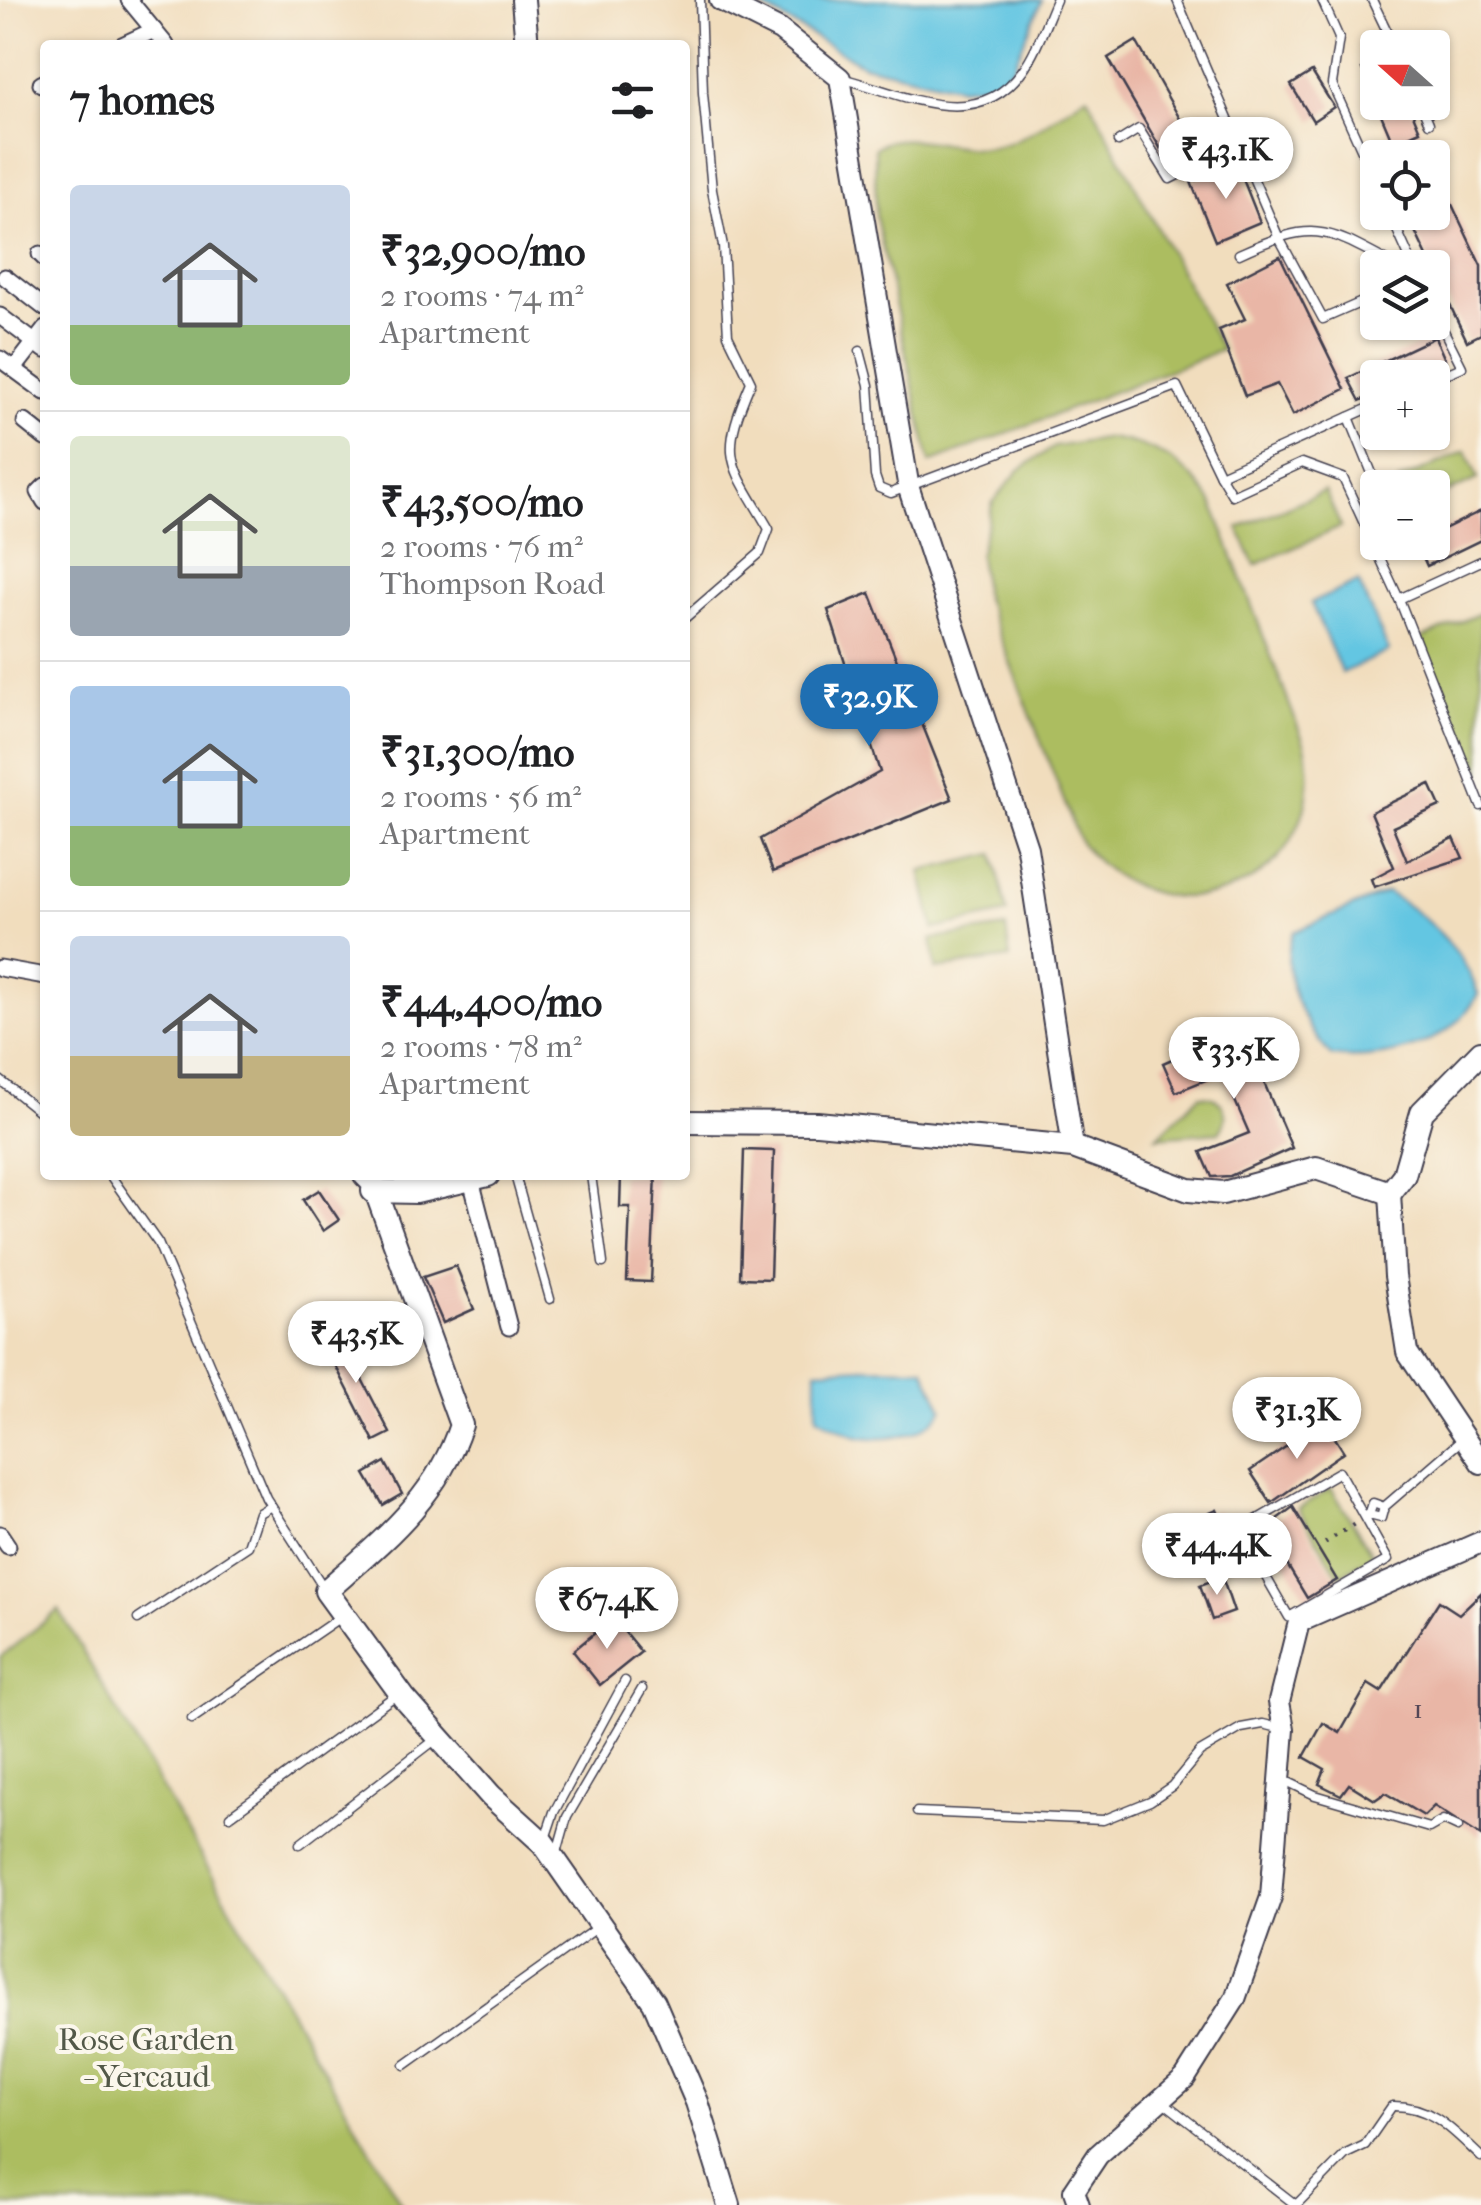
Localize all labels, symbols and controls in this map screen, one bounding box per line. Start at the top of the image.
north arrow [1360,30,1450,120]
map controls [1360,30,1450,560]
icon: filters [605,73,660,128]
text: 7 homes [70,76,215,125]
pin: ₹43.1K [1145,117,1307,202]
text: ₹43.1K [1180,131,1272,168]
button: locate [1360,140,1450,230]
icon: home [150,225,270,345]
text: ₹32,900/mo [380,227,585,276]
button: layers [1360,250,1450,340]
text: 2 rooms · 74 m² [380,277,584,314]
text: Apartment [380,314,530,351]
button: + [1360,360,1450,450]
button: − [1360,470,1450,560]
icon: home [150,476,270,596]
text: ₹43,500/mo [380,478,584,527]
text: 2 rooms · 76 m² [380,528,583,565]
text: Thompson Road [380,565,605,602]
pin: ₹32.9K [788,664,950,749]
text: ₹32.9K [822,678,916,715]
icon: home [150,726,270,846]
text: ₹31,300/mo [380,728,575,777]
text: 2 rooms · 56 m² [380,778,581,815]
text: Apartment [380,815,530,852]
icon: home [150,976,270,1096]
text: ₹44,400/mo [380,978,602,1027]
pin: ₹33.5K [1153,1017,1315,1102]
text: 2 rooms · 78 m² [380,1028,582,1065]
text: ₹33.5K [1191,1031,1277,1068]
text: Apartment [380,1065,530,1102]
pin: ₹43.5K [275,1301,437,1386]
text: ₹43.5K [310,1315,402,1352]
pin: ₹31.3K [1216,1377,1378,1462]
text: ₹31.3K [1254,1391,1340,1428]
pin: ₹44.4K [1136,1513,1298,1598]
text: ₹44.4K [1164,1527,1270,1564]
pin: ₹67.4K [526,1567,688,1652]
text: ₹67.4K [557,1581,657,1618]
house number: 1 [1413,1692,1423,1725]
park label: Rose Garden - Yercaud [58,2021,234,2095]

